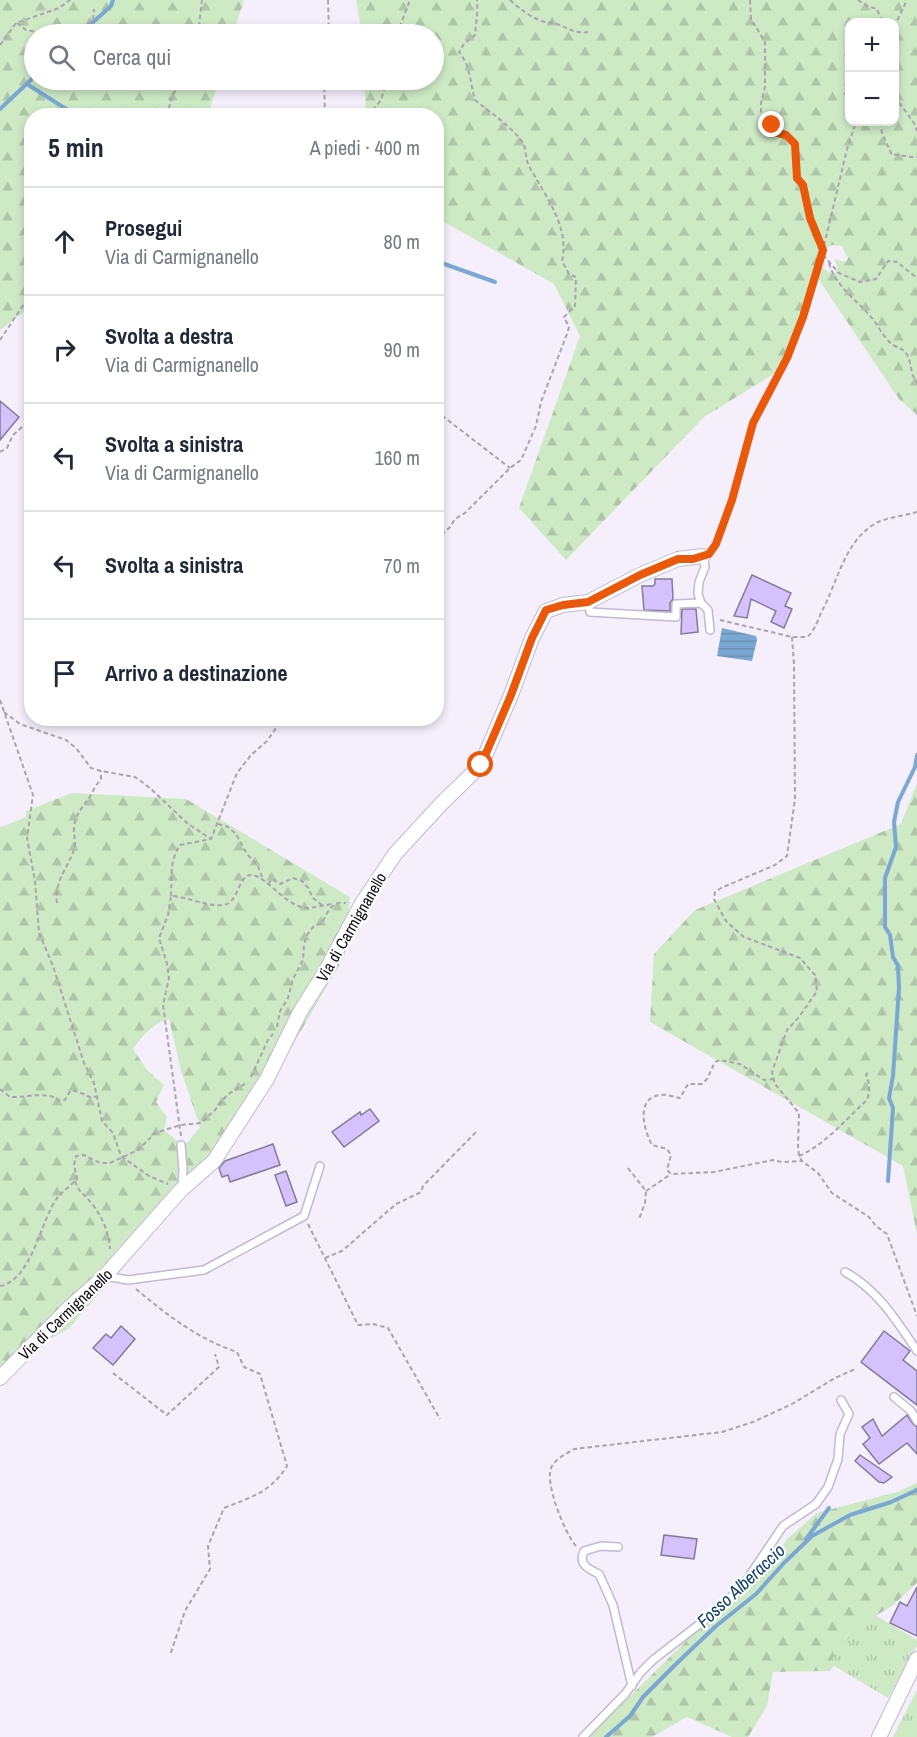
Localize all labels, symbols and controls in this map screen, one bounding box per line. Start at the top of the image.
map controls [845,18,899,126]
button: + [845,18,899,72]
search box [24,24,444,90]
icon: search [45,41,78,74]
text: Cerca qui [93,42,171,72]
button: − [845,72,899,126]
route end [758,111,784,137]
text: 5 min [48,130,104,165]
text: A piedi · 400 m [310,134,420,161]
text: Prosegui [105,213,182,243]
icon: ahead [48,225,81,258]
text: 80 m [384,228,420,255]
text: Via di Carmignanello [105,243,259,270]
text: Svolta a destra [105,321,233,351]
icon: right [48,333,81,366]
text: 90 m [384,336,420,363]
text: Via di Carmignanello [105,351,259,378]
text: Svolta a sinistra [105,429,243,459]
icon: left [48,441,81,474]
text: 160 m [374,444,420,471]
text: Via di Carmignanello [105,459,259,486]
icon: left [48,549,81,582]
text: Svolta a sinistra [105,550,243,580]
text: 70 m [384,552,420,579]
icon: arrive [48,657,81,690]
text: Arrivo a destinazione [105,658,287,688]
route start [467,751,493,777]
street label: Via di Carmignanello [311,868,391,986]
street label: Via di Carmignanello [13,1263,117,1365]
water label: Fosso Alberaccio [691,1538,790,1633]

